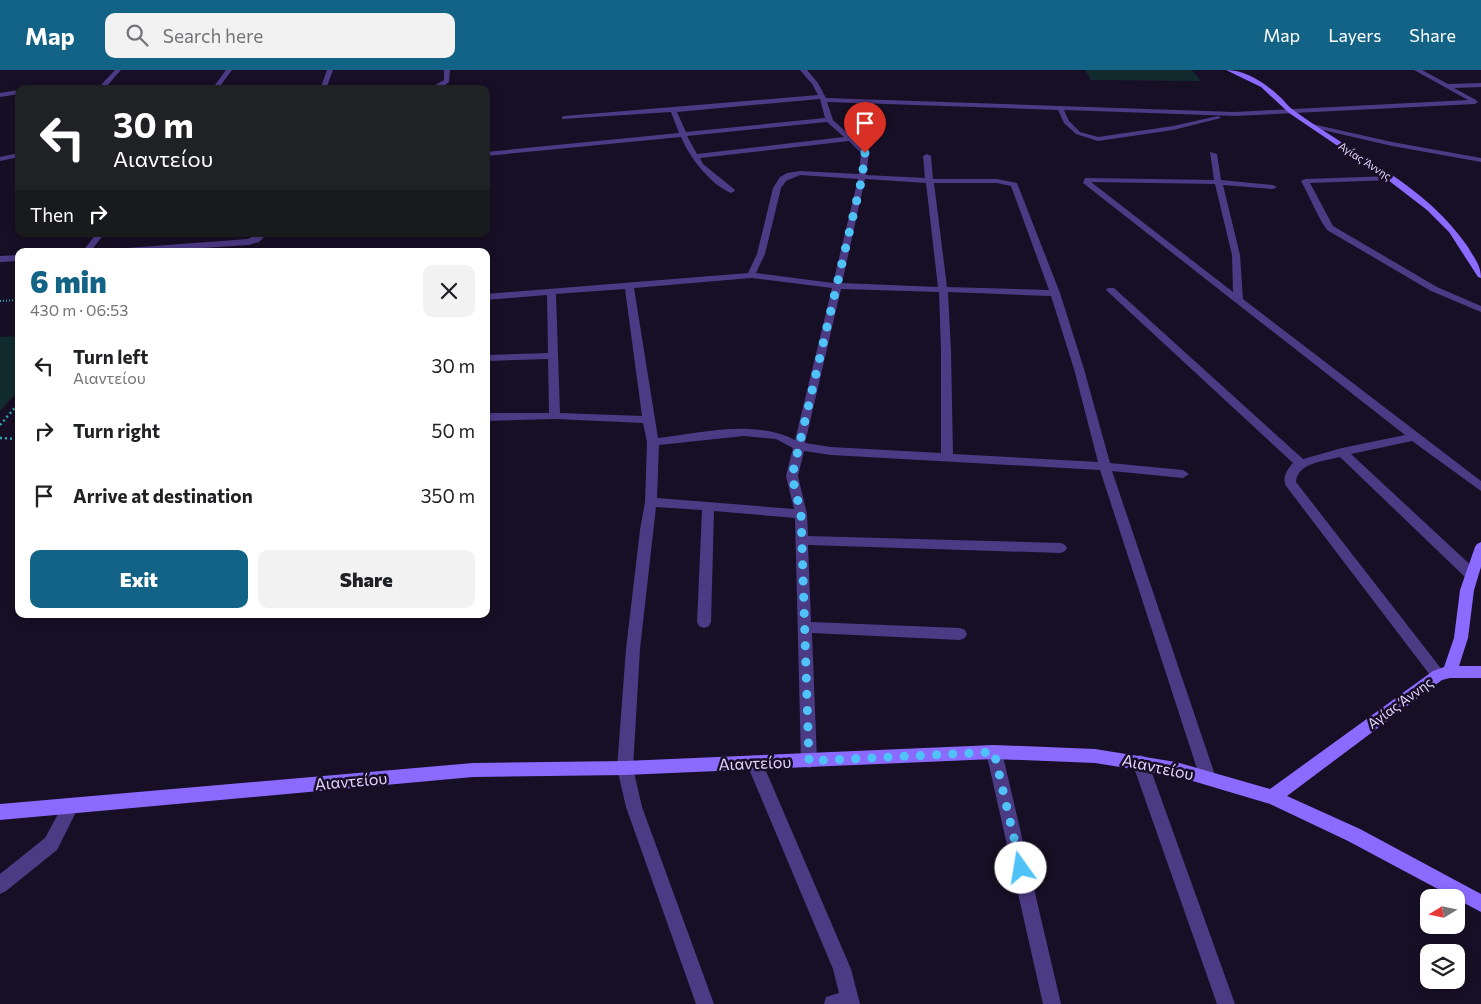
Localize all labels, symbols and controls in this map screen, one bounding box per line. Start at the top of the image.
search box [105,13,455,58]
text: Map [25,21,75,50]
icon: search [123,21,151,49]
text: Search here [163,24,263,47]
text: Map [1263,24,1300,46]
text: Layers [1328,24,1381,46]
text: Share [1409,24,1456,46]
text: 30 m [113,102,194,145]
pin [844,102,886,153]
icon: left [30,105,95,170]
icon: arrive [851,109,879,137]
street label: Αγίας Άννης [1336,139,1394,182]
text: Αιαντείου [113,145,213,172]
icon: right [84,200,112,228]
text: Then [30,203,74,226]
text: 6 min [30,262,107,299]
button: close [423,265,475,317]
text: 430 m · 06:53 [30,300,128,319]
text: Turn left [73,345,148,368]
icon: left [30,352,58,380]
text: 30 m [432,354,475,377]
text: Αιαντείου [73,368,146,387]
icon: right [30,417,58,445]
text: Turn right [73,419,160,442]
text: 50 m [431,419,475,442]
icon: arrive [30,482,58,510]
text: Arrive at destination [73,484,253,507]
text: 350 m [421,484,475,507]
button: Exit [30,550,248,608]
button: Share [258,550,475,608]
street label: Αγίας Άννης [1364,673,1436,732]
street label: Αιαντείου [1121,750,1196,783]
street label: Αιαντείου [718,752,792,773]
street label: Αιαντείου [314,768,388,793]
position arrow [994,841,1046,893]
north arrow [1420,889,1465,934]
map controls [1420,889,1465,989]
button: layers [1420,944,1465,989]

